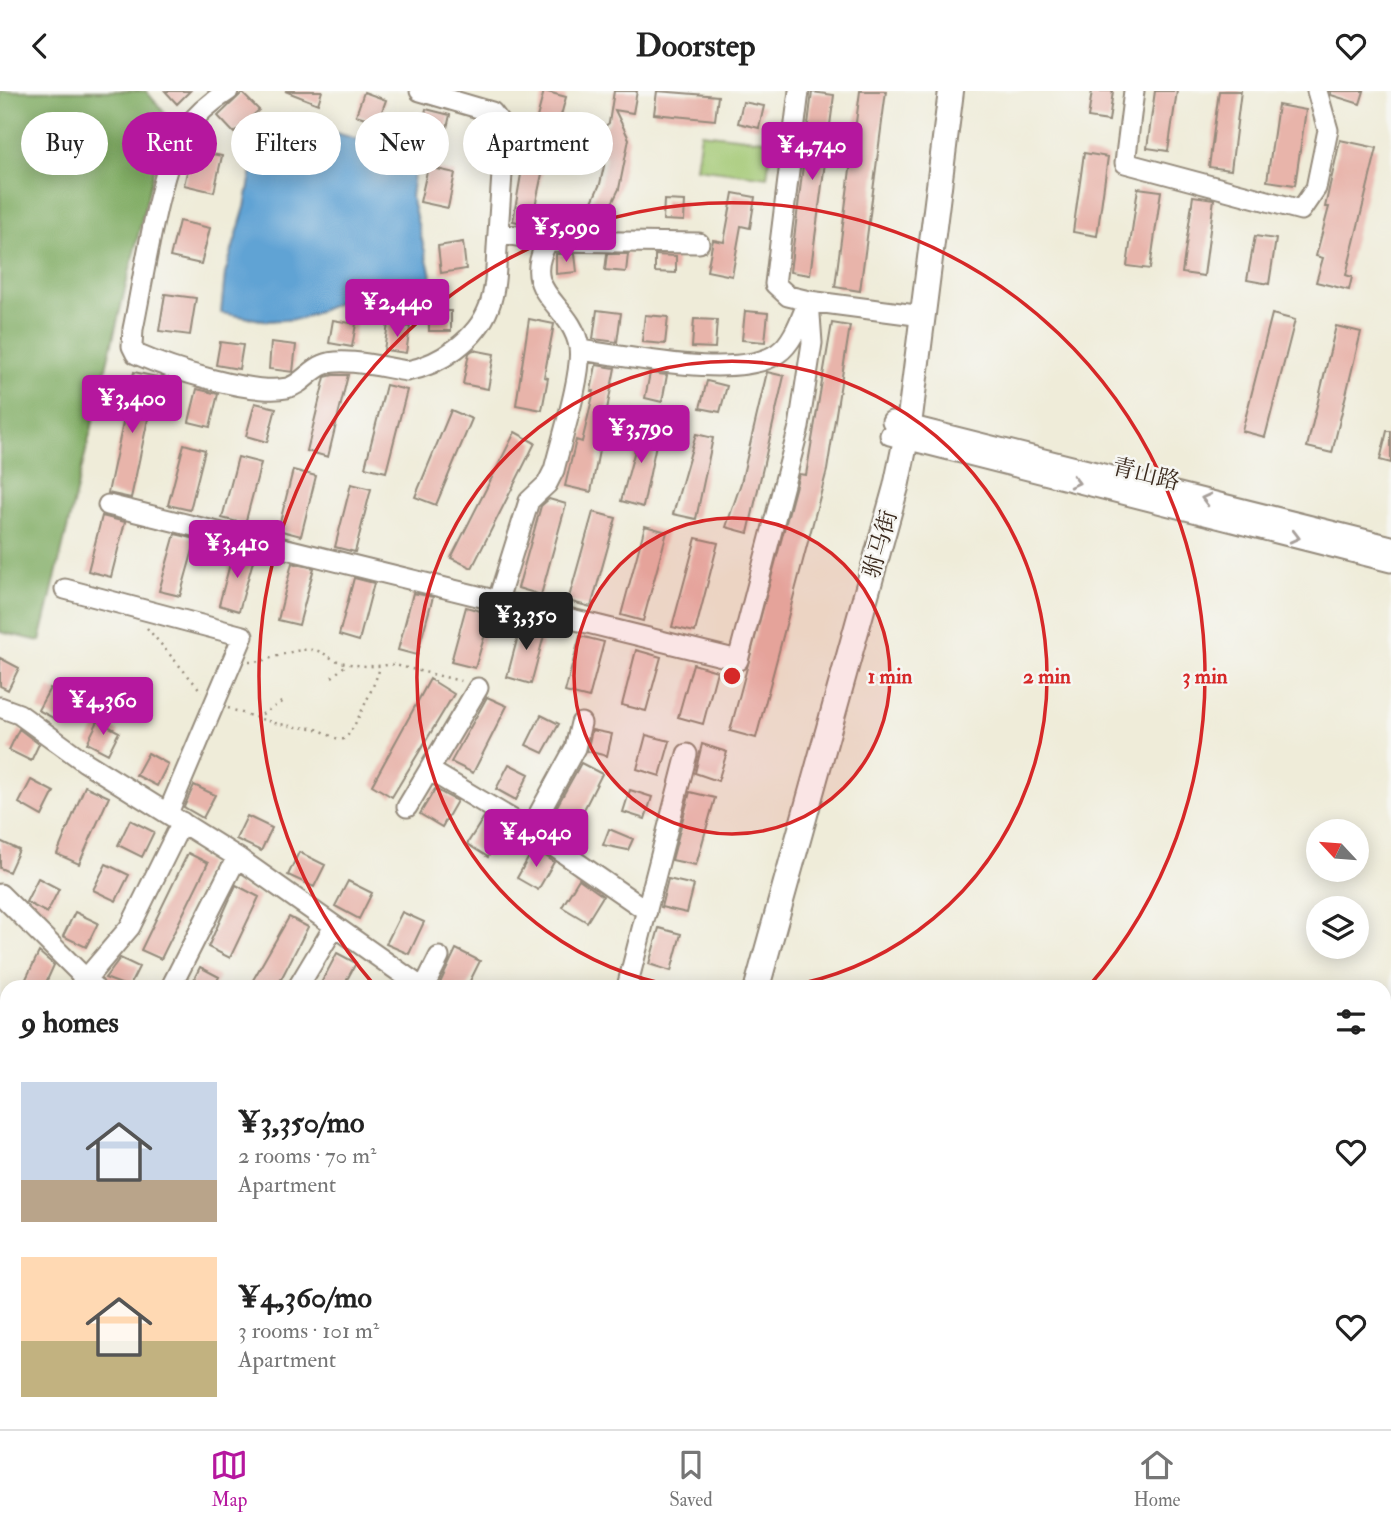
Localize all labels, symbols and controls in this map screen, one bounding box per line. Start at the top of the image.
text: Doorstep [636,26,755,66]
icon: back [21,27,59,65]
icon: heart [1332,27,1370,65]
chip: Buy [21,112,108,175]
chip: Rent [122,112,217,175]
chip: Filters [231,112,341,175]
chip: New [355,112,449,175]
chip: Apartment [463,112,613,175]
pin: ¥4,740 [755,123,869,182]
text: ¥4,740 [778,130,846,159]
pin: ¥5,090 [509,205,623,264]
text: ¥5,090 [532,212,600,241]
pin: ¥2,440 [340,279,454,339]
text: ¥2,440 [361,287,433,316]
pin: ¥3,400 [75,375,189,435]
text: ¥3,400 [98,383,166,412]
pin: ¥3,790 [584,405,698,465]
text: ¥3,790 [609,413,673,442]
street label: 青山路 [1109,452,1183,496]
one-way arrow [1069,474,1081,488]
one-way arrow [1200,493,1212,507]
street label: 驸马街 [857,507,903,581]
pin: ¥3,410 [180,521,294,580]
text: ¥3,410 [205,528,269,557]
one-way arrow [1289,529,1301,543]
pin: ¥3,350 [469,593,583,652]
text: ¥3,350 [495,600,557,629]
text: 1 min [868,663,912,690]
text: 2 min [1023,663,1071,690]
text: 3 min [1182,663,1228,690]
centre of rings [720,664,744,688]
pin: ¥4,360 [46,677,160,737]
text: ¥4,360 [69,685,137,714]
pin: ¥4,040 [479,809,593,869]
text: ¥4,040 [500,817,572,846]
north arrow [1306,819,1368,882]
map controls [1306,819,1369,959]
button: layers [1306,896,1369,959]
icon: filters [1332,1003,1370,1041]
text: 9 homes [21,1004,119,1041]
text: ¥3,350/mo [238,1104,364,1141]
icon: home [77,1110,161,1194]
icon: heart [1332,1133,1370,1171]
text: 2 rooms · 70 m² [238,1141,377,1170]
text: Apartment [238,1170,336,1199]
text: ¥4,360/mo [238,1279,372,1316]
icon: home [77,1285,161,1369]
icon: heart [1332,1308,1370,1346]
text: 3 rooms · 101 m² [238,1316,379,1345]
text: Apartment [238,1345,336,1374]
tab: Map [210,1446,248,1512]
tab: Saved [669,1446,713,1512]
tab: Home [1133,1446,1181,1512]

